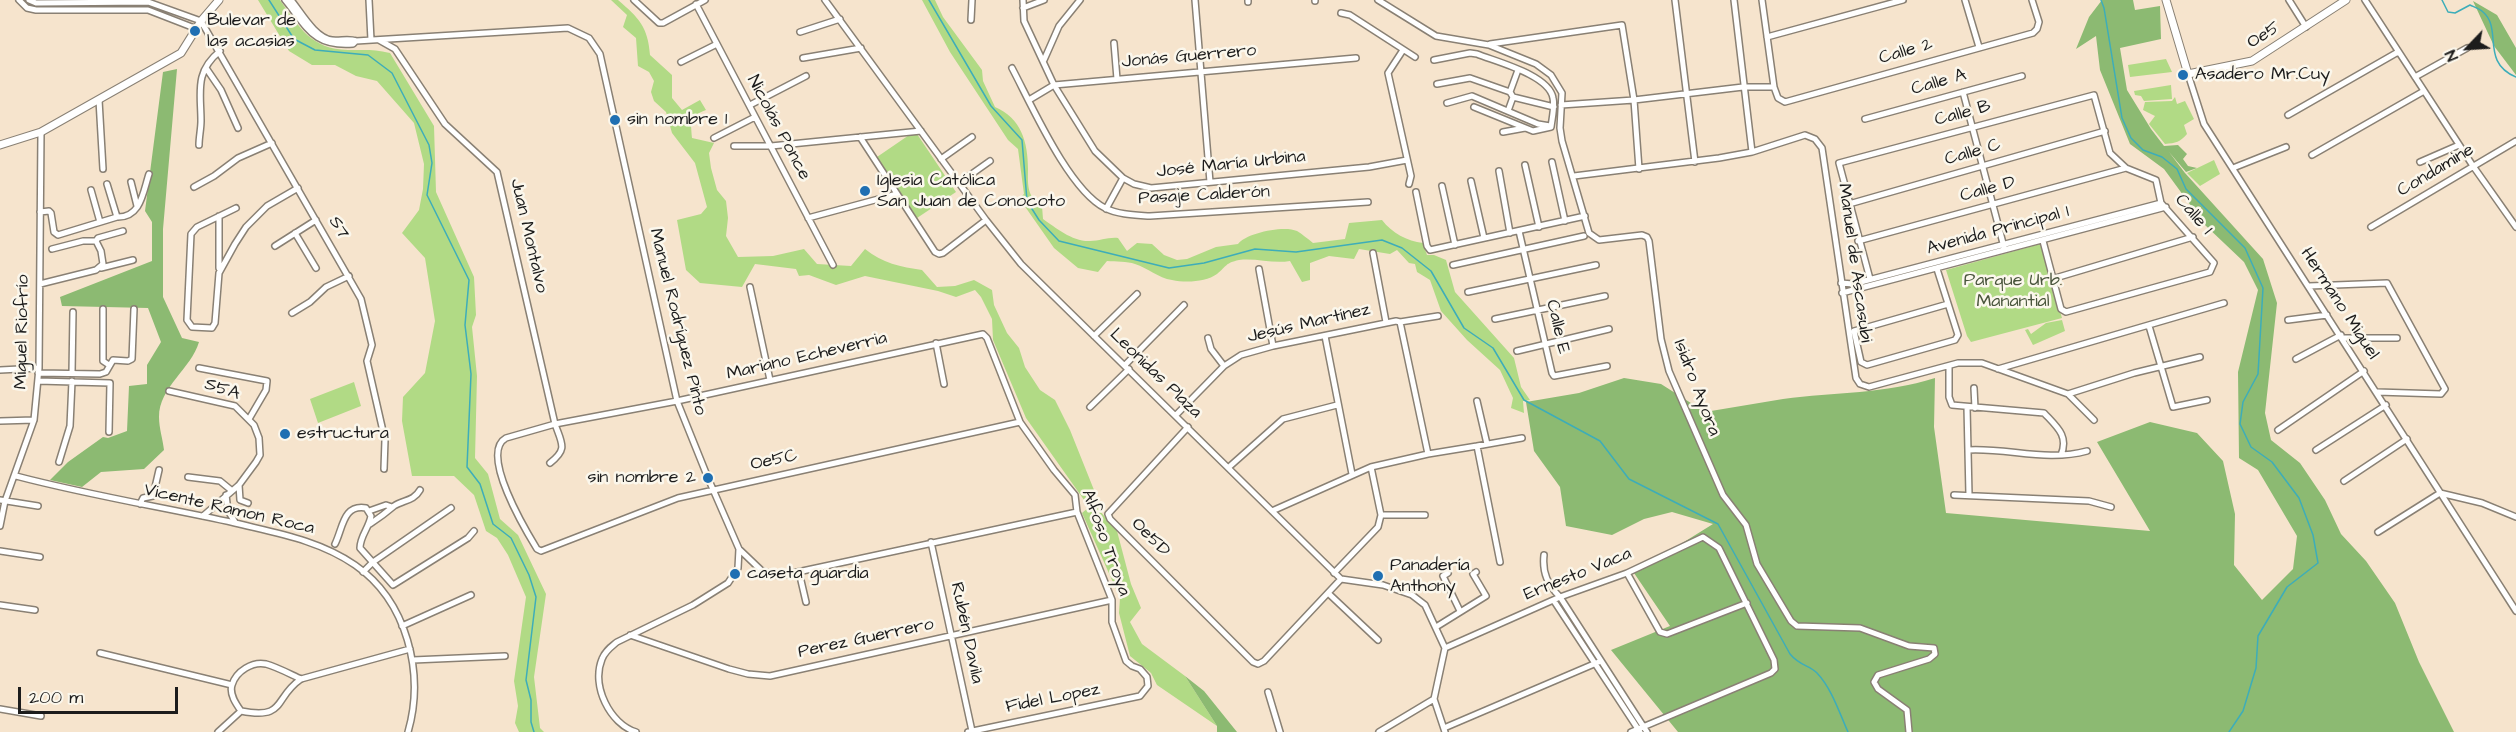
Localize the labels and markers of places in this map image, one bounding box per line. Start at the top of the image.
place label: Bulevar de las acasias [207,10,296,52]
marker: Bulevar de las acasias [188,24,202,38]
place label: Asadero Mr.Cuy [2195,64,2330,86]
marker: Asadero Mr.Cuy [2176,68,2190,82]
place label: sin nombre 1 [627,109,727,131]
marker: sin nombre 1 [608,113,622,127]
place label: Iglesia Católica San Juan de Conocoto [877,170,1065,213]
marker: Iglesia Católica San Juan de Conocoto [858,184,872,198]
place label: estructura [297,423,389,445]
marker: estructura [278,427,292,441]
place label: sin nombre 2 [588,467,696,489]
marker: sin nombre 2 [701,471,715,485]
place label: Panadería Anthony [1390,555,1470,598]
place label: caseta guardia [747,563,869,585]
marker: caseta guardia [728,567,742,581]
marker: Panadería Anthony [1371,569,1385,583]

